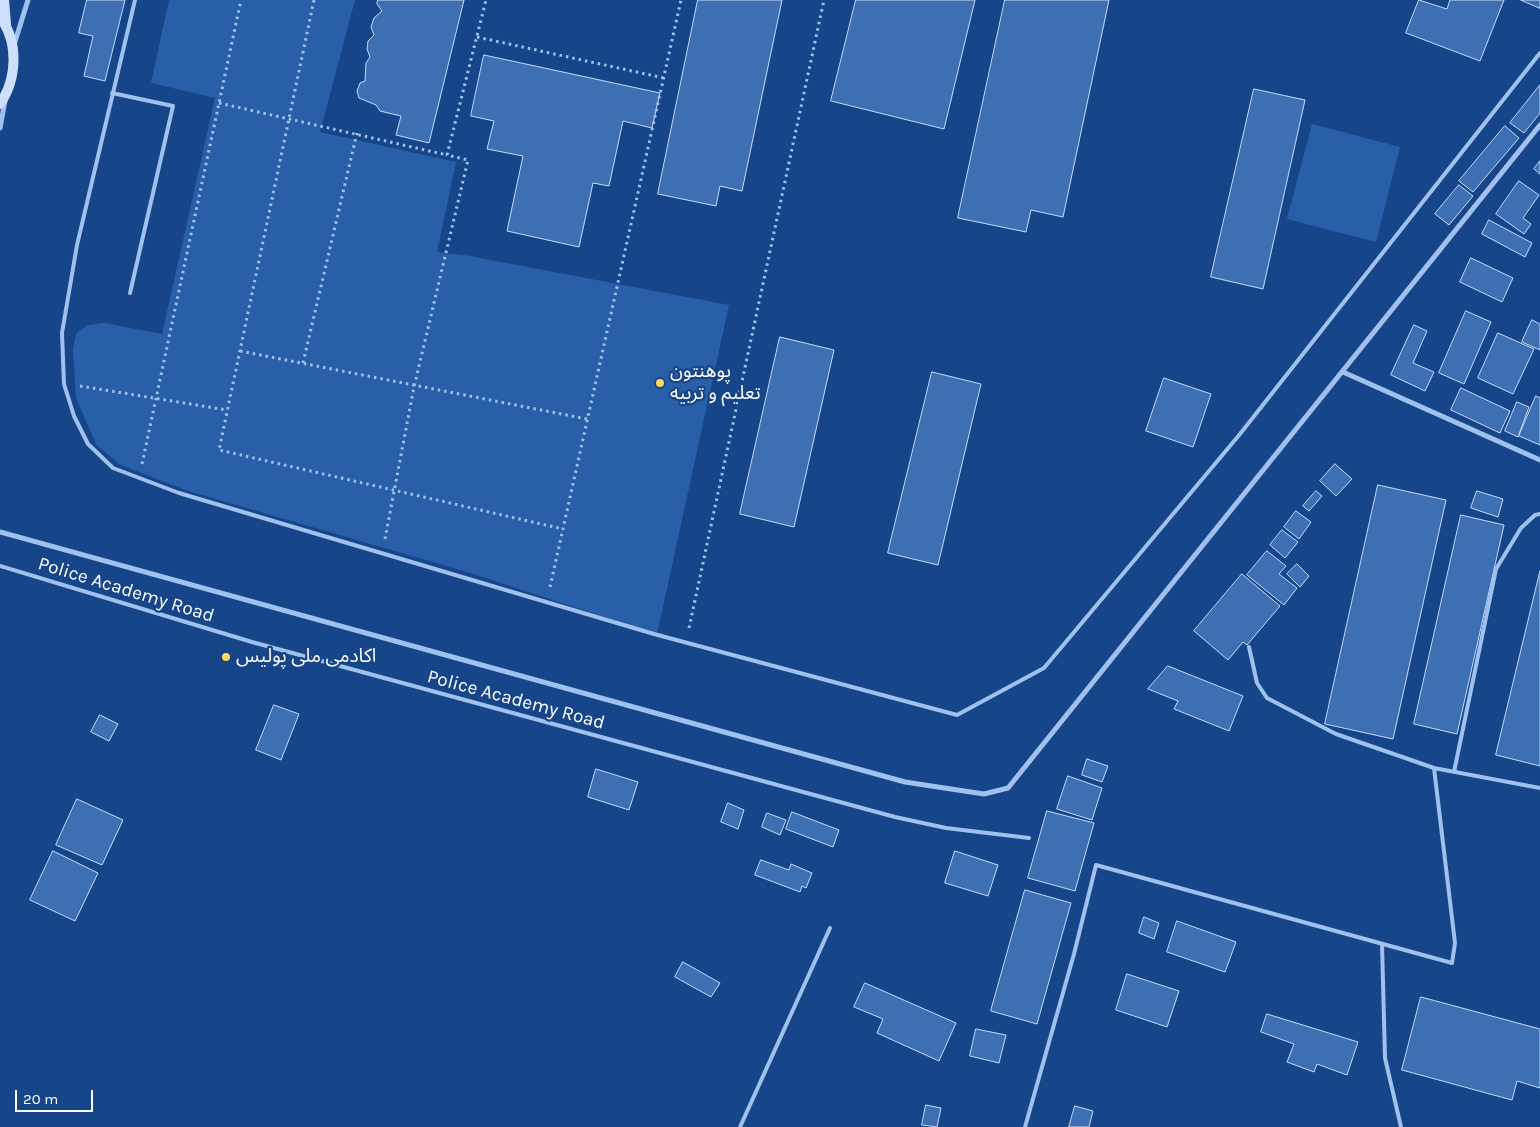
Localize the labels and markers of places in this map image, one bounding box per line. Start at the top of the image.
place label: پوهنتون تعلیم و تربیه [670,361,761,405]
marker: پوهنتون تعلیم و تربیه [654,377,666,389]
place label: اکادمی ملی پولیس [236,646,376,668]
marker: اکادمی ملی پولیس [220,651,232,663]

